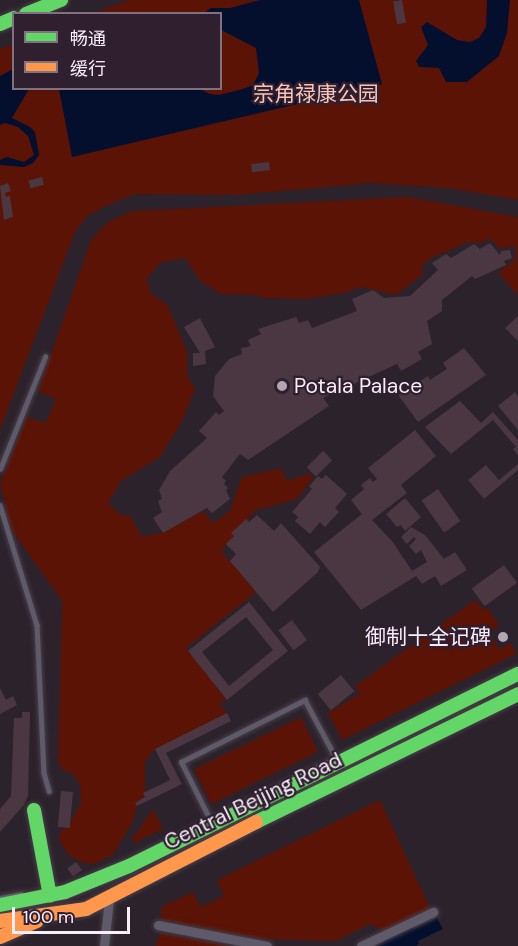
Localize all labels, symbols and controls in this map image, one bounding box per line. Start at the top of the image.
legend [12,12,222,90]
text: 畅通 [70,27,106,51]
text: 缓行 [70,57,106,81]
park label: 宗角禄康公园 [253,81,379,107]
place label: Potala Palace [294,373,422,399]
marker: Potala Palace [275,379,289,393]
place label: 御制十全记碑 [365,624,491,650]
marker: 御制十全记碑 [496,630,510,644]
street label: Central Beijing Road [160,747,346,855]
scale bar [15,895,134,933]
text: 100 m [23,905,74,929]

